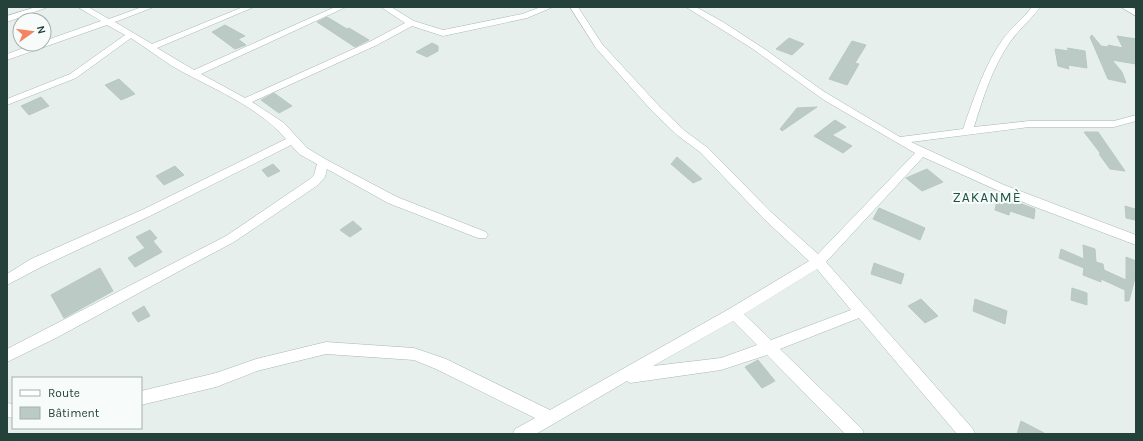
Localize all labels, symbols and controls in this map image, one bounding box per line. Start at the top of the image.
north arrow [12,12,52,52]
text: N [34,24,48,35]
district label: ZAKANMÈ [952,188,1022,206]
legend [12,377,142,429]
text: Route [48,386,80,400]
text: Bâtiment [48,406,100,420]

